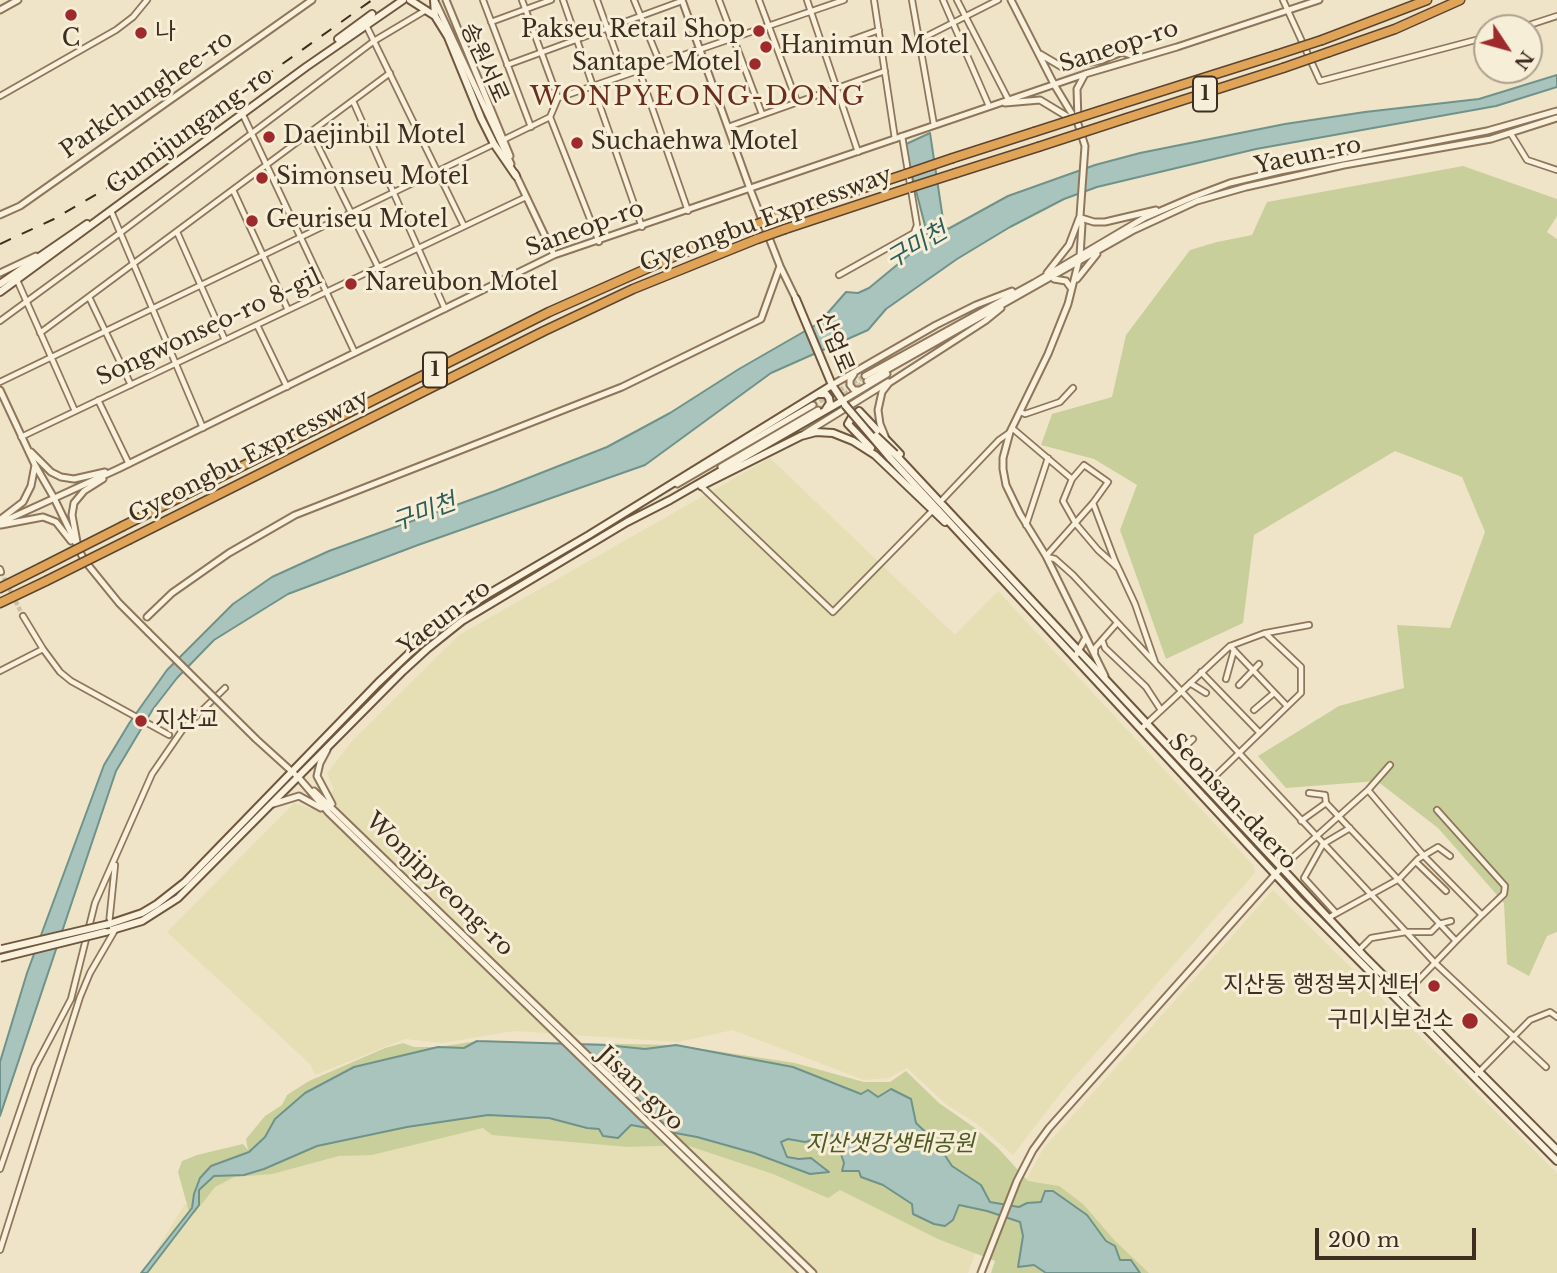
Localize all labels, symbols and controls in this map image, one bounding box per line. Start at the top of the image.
marker: C [63,7,79,23]
north arrow [1473,14,1543,84]
street label: Saneop-ro [1056,15,1182,79]
place label: Pakseu Retail Shop [521,17,745,45]
place label: 나 [155,19,176,47]
street label: 송원서로 [454,19,514,107]
marker: Pakseu Retail Shop [751,23,767,39]
street label: Parkchunghee-ro [55,25,239,165]
marker: 나 [133,25,149,41]
place label: C [62,26,80,54]
place label: Hanimun Motel [780,33,969,61]
marker: Hanimun Motel [758,39,774,55]
text: N [1509,46,1538,74]
place label: Santape Motel [572,50,741,78]
marker: Santape Motel [747,56,763,72]
street label: Gumijungang-ro [101,61,279,201]
road number: 1 [1193,76,1217,112]
district label: WONPYEONG-DONG [532,82,864,114]
place label: Daejinbil Motel [283,123,466,151]
marker: Daejinbil Motel [261,129,277,145]
place label: Suchaehwa Motel [591,129,798,157]
street label: Yaeun-ro [1252,131,1364,181]
marker: Suchaehwa Motel [569,135,585,151]
street label: Gyeongbu Expressway [636,162,896,278]
place label: Simonseu Motel [276,164,469,192]
marker: Simonseu Motel [254,170,270,186]
street label: Saneop-ro [522,195,648,263]
place label: Geuriseu Motel [266,207,448,235]
marker: Geuriseu Motel [244,213,260,229]
water label: 구미천 [881,217,953,275]
street label: Songwonseo-ro 8-gil [92,264,326,392]
place label: Nareubon Motel [365,270,558,298]
marker: Nareubon Motel [343,276,359,292]
street label: 산업로 [809,308,859,378]
road number: 1 [423,352,447,388]
street label: Gyeongbu Expressway [124,384,374,530]
water label: 구미천 [388,488,460,538]
street label: Yaeun-ro [393,574,497,662]
place label: 지산교 [155,707,218,735]
marker: 지산교 [133,713,149,729]
street label: Seonsan-daero [1162,728,1302,876]
street label: Wonjipyeong-ro [359,807,519,963]
place label: 지산동 행정복지센터 [1223,972,1420,1000]
marker: 지산동 행정복지센터 [1426,978,1442,994]
place label: 구미시보건소 [1327,1007,1454,1035]
marker: 구미시보건소 [1460,1011,1480,1031]
street label: Jisan-gyo [591,1041,689,1137]
park label: 지산샛강생태공원 [805,1131,975,1159]
scale bar [1319,1214,1480,1258]
text: 200 m [1328,1227,1399,1253]

